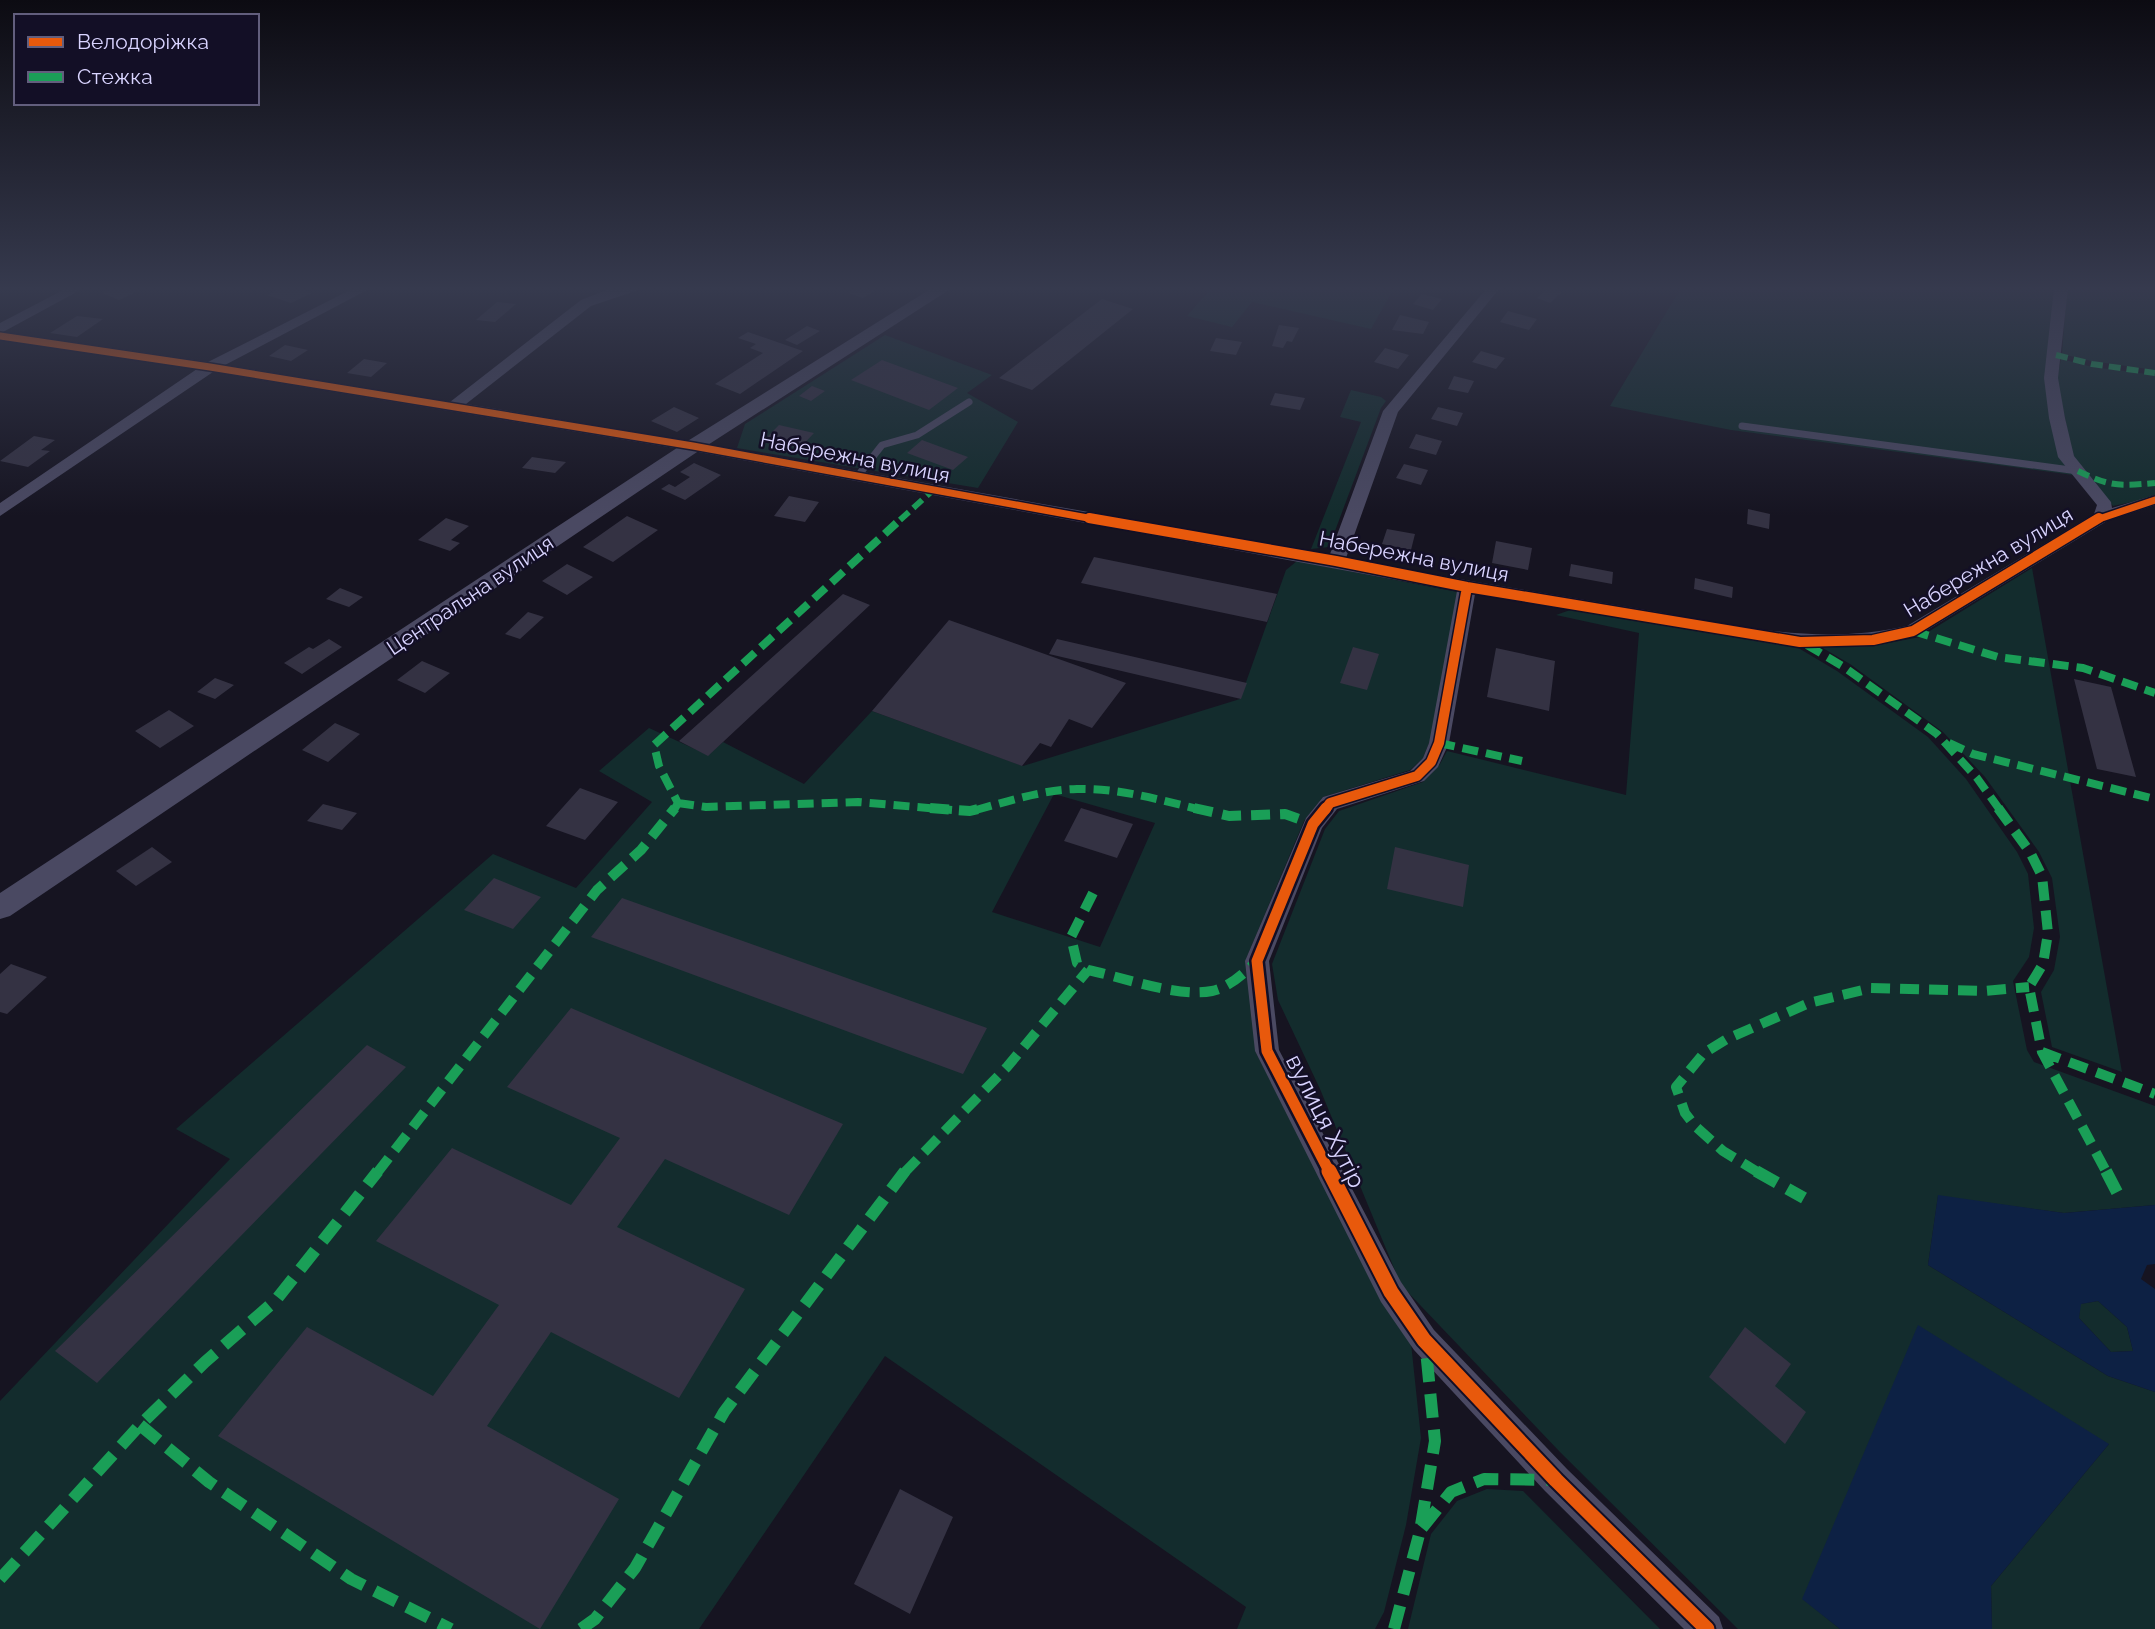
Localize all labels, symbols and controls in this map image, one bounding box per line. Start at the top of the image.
legend [14,14,259,105]
text: Велодоріжка [77,29,209,54]
text: Стежка [77,64,153,89]
street label: Набережна вулиця [758,426,952,488]
street label: Набережна вулиця [1899,502,2077,622]
street label: Набережна вулиця [1317,525,1511,587]
street label: Центральна вулиця [382,530,558,660]
street label: вулиця Хутір [1280,1049,1372,1193]

